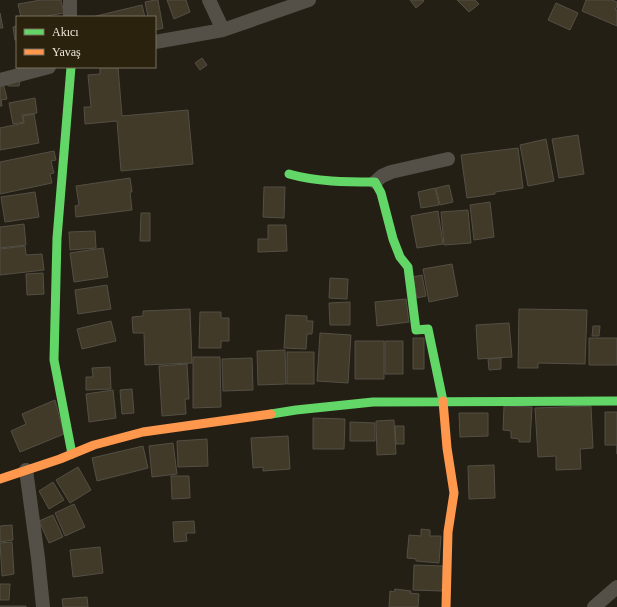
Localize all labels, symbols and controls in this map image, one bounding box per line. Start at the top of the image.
legend [16,16,156,68]
text: Akıcı [52,25,79,39]
text: Yavaş [52,45,81,59]

